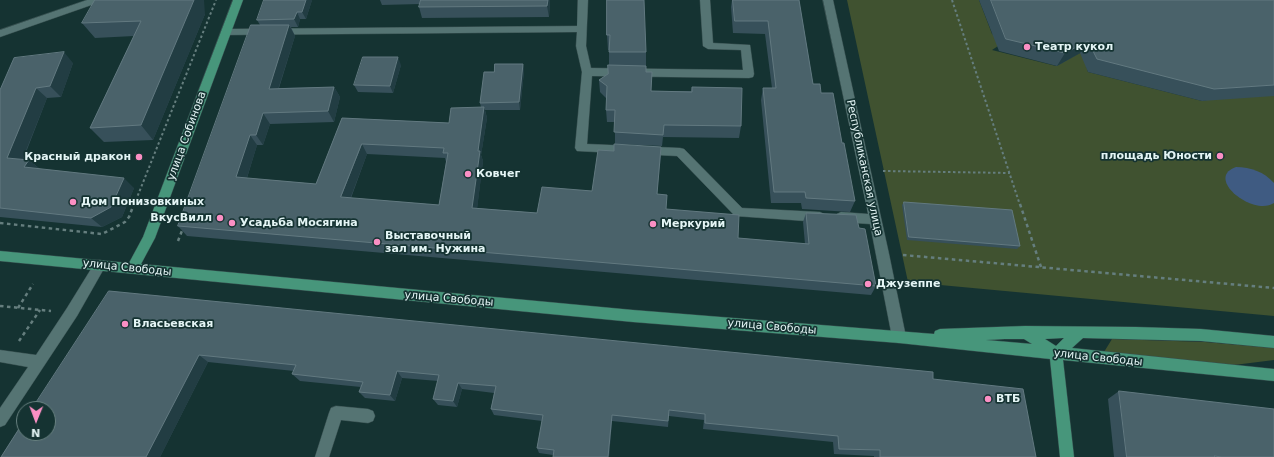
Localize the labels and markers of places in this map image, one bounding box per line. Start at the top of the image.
place label: Театр кукол [1035,40,1113,54]
marker: Театр кукол [1022,42,1032,52]
place label: площадь Юности [1101,149,1212,163]
place label: Красный дракон [24,150,131,164]
marker: площадь Юности [1215,151,1225,161]
marker: Красный дракон [134,152,144,162]
place label: Ковчег [476,167,520,181]
marker: Ковчег [463,169,473,179]
place label: Дом Понизовкиных [81,195,204,209]
marker: Дом Понизовкиных [68,197,78,207]
place label: ВкусВилл [150,211,212,225]
marker: ВкусВилл [215,213,225,223]
place label: Усадьба Мосягина [240,216,358,230]
place label: Меркурий [661,217,725,231]
marker: Усадьба Мосягина [227,218,237,228]
marker: Меркурий [648,219,658,229]
place label: Выставочный зал им. Нужина [385,229,485,255]
marker: Выставочный зал им. Нужина [372,237,382,247]
place label: Джузеппе [876,277,940,291]
marker: Джузеппе [863,279,873,289]
place label: Власьевская [133,317,213,331]
marker: Власьевская [120,319,130,329]
place label: ВТБ [996,392,1020,406]
marker: ВТБ [983,394,993,404]

